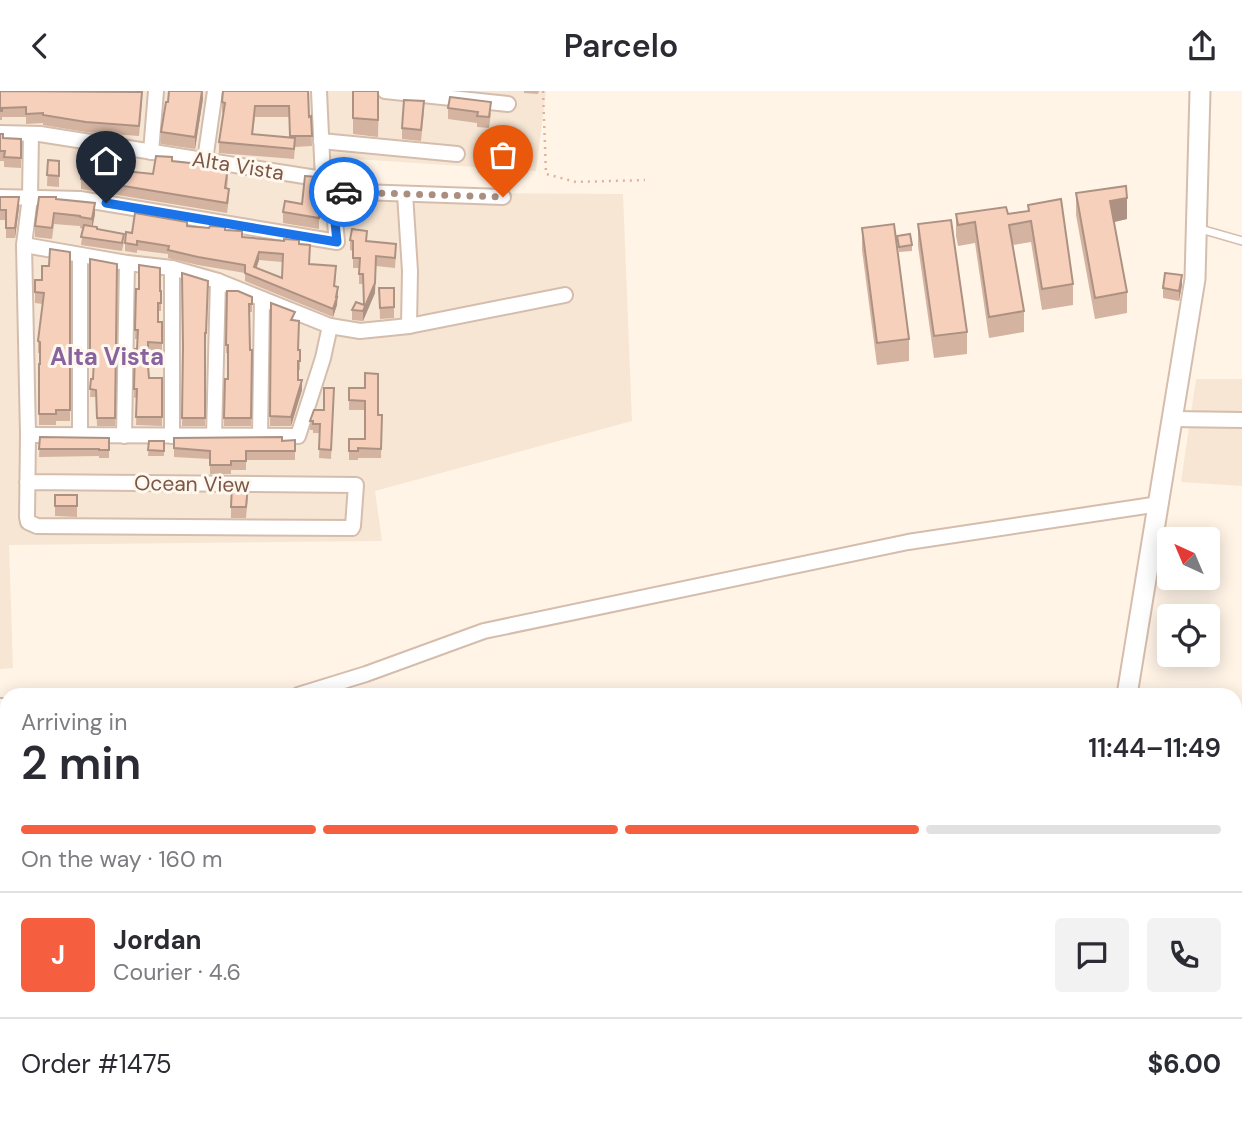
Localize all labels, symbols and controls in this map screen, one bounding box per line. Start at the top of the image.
text: Parcelo [564,25,678,67]
icon: back [21,27,59,65]
icon: share [1183,27,1221,65]
pin [473,125,533,197]
pin [76,131,136,203]
icon: bag [484,136,522,174]
icon: home [87,142,125,180]
street label: Alta Vista [190,145,286,187]
courier [309,157,379,227]
icon: car [325,173,363,211]
district label: Alta Vista [50,341,164,372]
street label: Ocean View [134,469,250,499]
north arrow [1157,527,1220,590]
map controls [1157,527,1220,667]
button: locate [1157,604,1220,667]
text: Arriving in [21,707,127,737]
text: 11:44–11:49 [1088,731,1221,765]
text: 2 min [21,733,141,793]
text: On the way · 160 m [21,844,222,874]
button: chat [1055,918,1129,992]
button: phone [1147,918,1221,992]
text: Jordan [113,923,202,957]
text: J [51,938,65,972]
text: Courier · 4.6 [113,957,241,987]
text: Order #1475 [21,1047,172,1081]
text: $6.00 [1148,1047,1221,1081]

